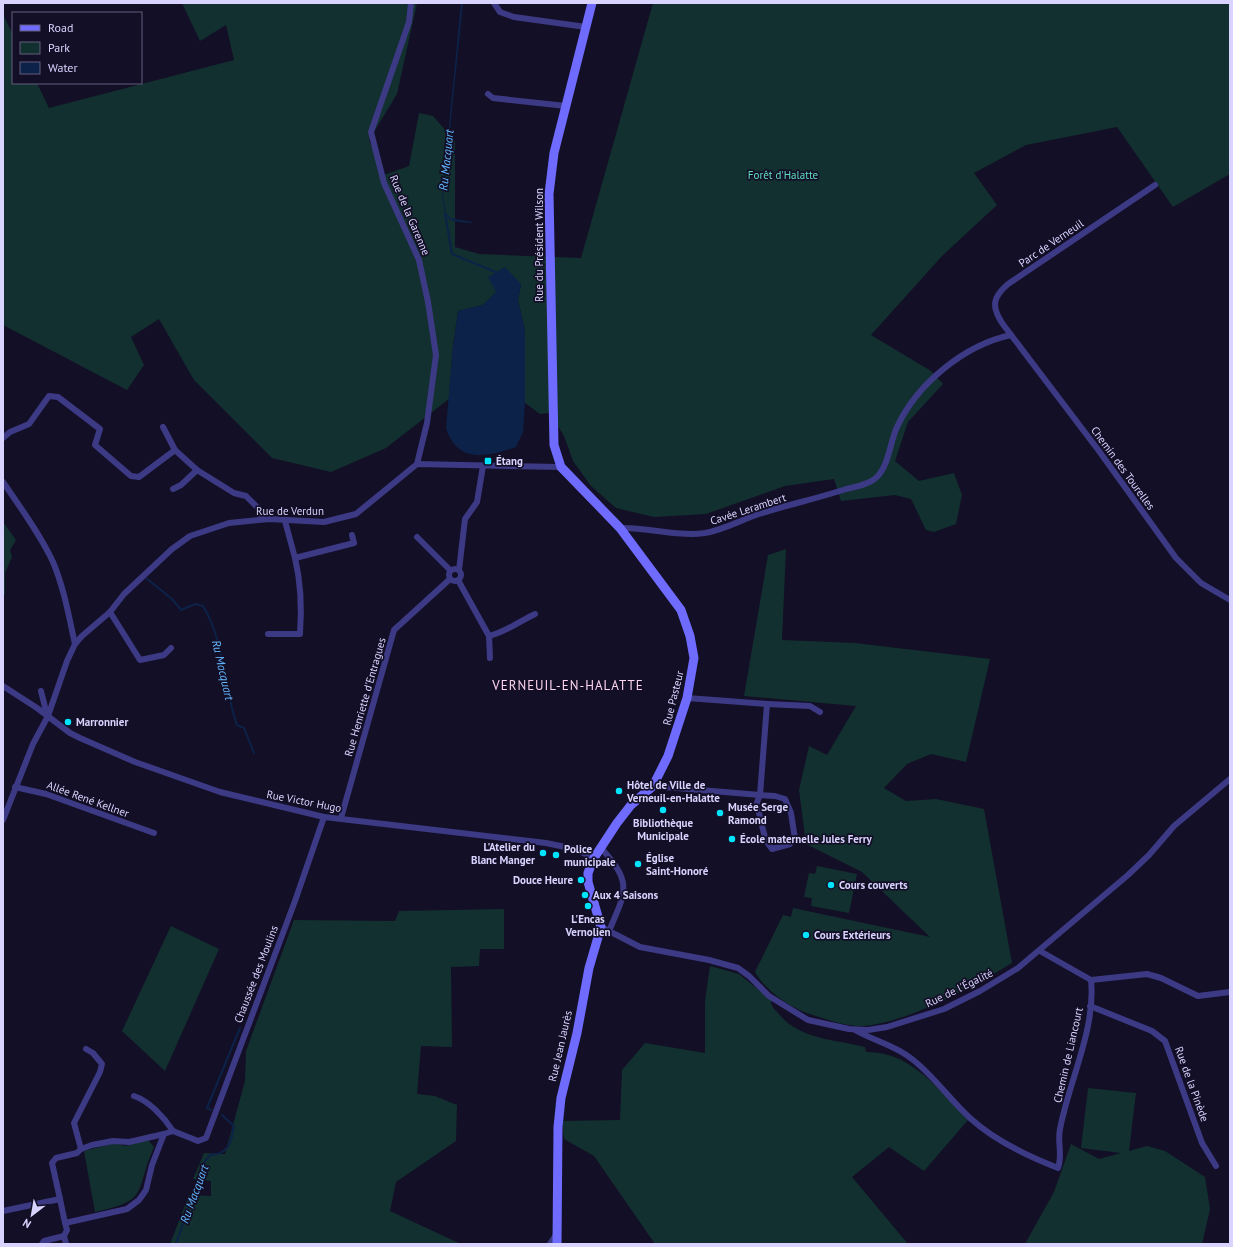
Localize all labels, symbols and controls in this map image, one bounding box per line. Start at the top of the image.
legend [12,12,142,84]
text: Road [48,20,73,35]
text: Park [48,40,70,55]
text: Water [48,60,78,75]
water label: Ru Macquart [435,128,457,191]
park label: Forêt d'Halatte [748,168,819,182]
street label: Rue de la Garenne [387,173,433,258]
street label: Rue du Président Wilson [532,188,546,302]
street label: Parc de Verneuil [1016,216,1087,270]
street label: Chemin des Tourelles [1088,423,1158,513]
place label: Étang [496,454,523,468]
marker: Étang [483,456,493,466]
street label: Cavée Lerambert [708,490,788,528]
street label: Rue de Verdun [256,504,324,518]
street label: Rue Henriette d'Entragues [341,635,389,758]
water label: Ru Macquart [209,639,237,703]
street label: Rue Pasteur [659,669,687,727]
district label: VERNEUIL-EN-HALATTE [491,677,644,694]
place label: Marronnier [76,715,128,729]
marker: Marronnier [63,717,73,727]
street label: Allée René Kellner [45,778,131,820]
place label: Hôtel de Ville de Verneuil-en-Halatte [626,778,720,805]
marker: Hôtel de Ville de Verneuil-en-Halatte [614,786,624,796]
street label: Rue Victor Hugo [265,787,343,815]
place label: Musée Serge Ramond [728,800,788,827]
marker: Bibliothèque Municipale [658,805,668,815]
marker: Musée Serge Ramond [715,808,725,818]
place label: Bibliothèque Municipale [633,816,694,843]
place label: École maternelle Jules Ferry [740,832,873,846]
marker: École maternelle Jules Ferry [727,834,737,844]
place label: L'Atelier du Blanc Manger [471,840,535,867]
place label: Police municipale [564,842,616,869]
marker: L'Atelier du Blanc Manger [538,848,548,858]
marker: Police municipale [551,850,561,860]
place label: Église Saint-Honoré [646,851,709,878]
marker: Église Saint-Honoré [633,859,643,869]
place label: Douce Heure [513,873,573,887]
marker: Douce Heure [576,875,586,885]
place label: Cours couverts [839,878,908,892]
marker: Cours couverts [826,880,836,890]
place label: Aux 4 Saisons [593,888,659,902]
marker: Aux 4 Saisons [580,890,590,900]
marker: L'Encas Vernolien [583,901,593,911]
place label: L'Encas Vernolien [565,912,610,939]
street label: Chaussée des Moulins [231,923,281,1025]
place label: Cours Extérieurs [814,928,891,942]
marker: Cours Extérieurs [801,930,811,940]
street label: Rue de l'Égalité [923,965,995,1010]
street label: Chemin de Liancourt [1050,1006,1086,1104]
street label: Rue Jean Jaurès [545,1009,575,1083]
street label: Rue de la Pinède [1172,1044,1212,1124]
water label: Ru Macquart [176,1162,212,1225]
north arrow [12,1195,52,1235]
text: N [20,1216,34,1231]

